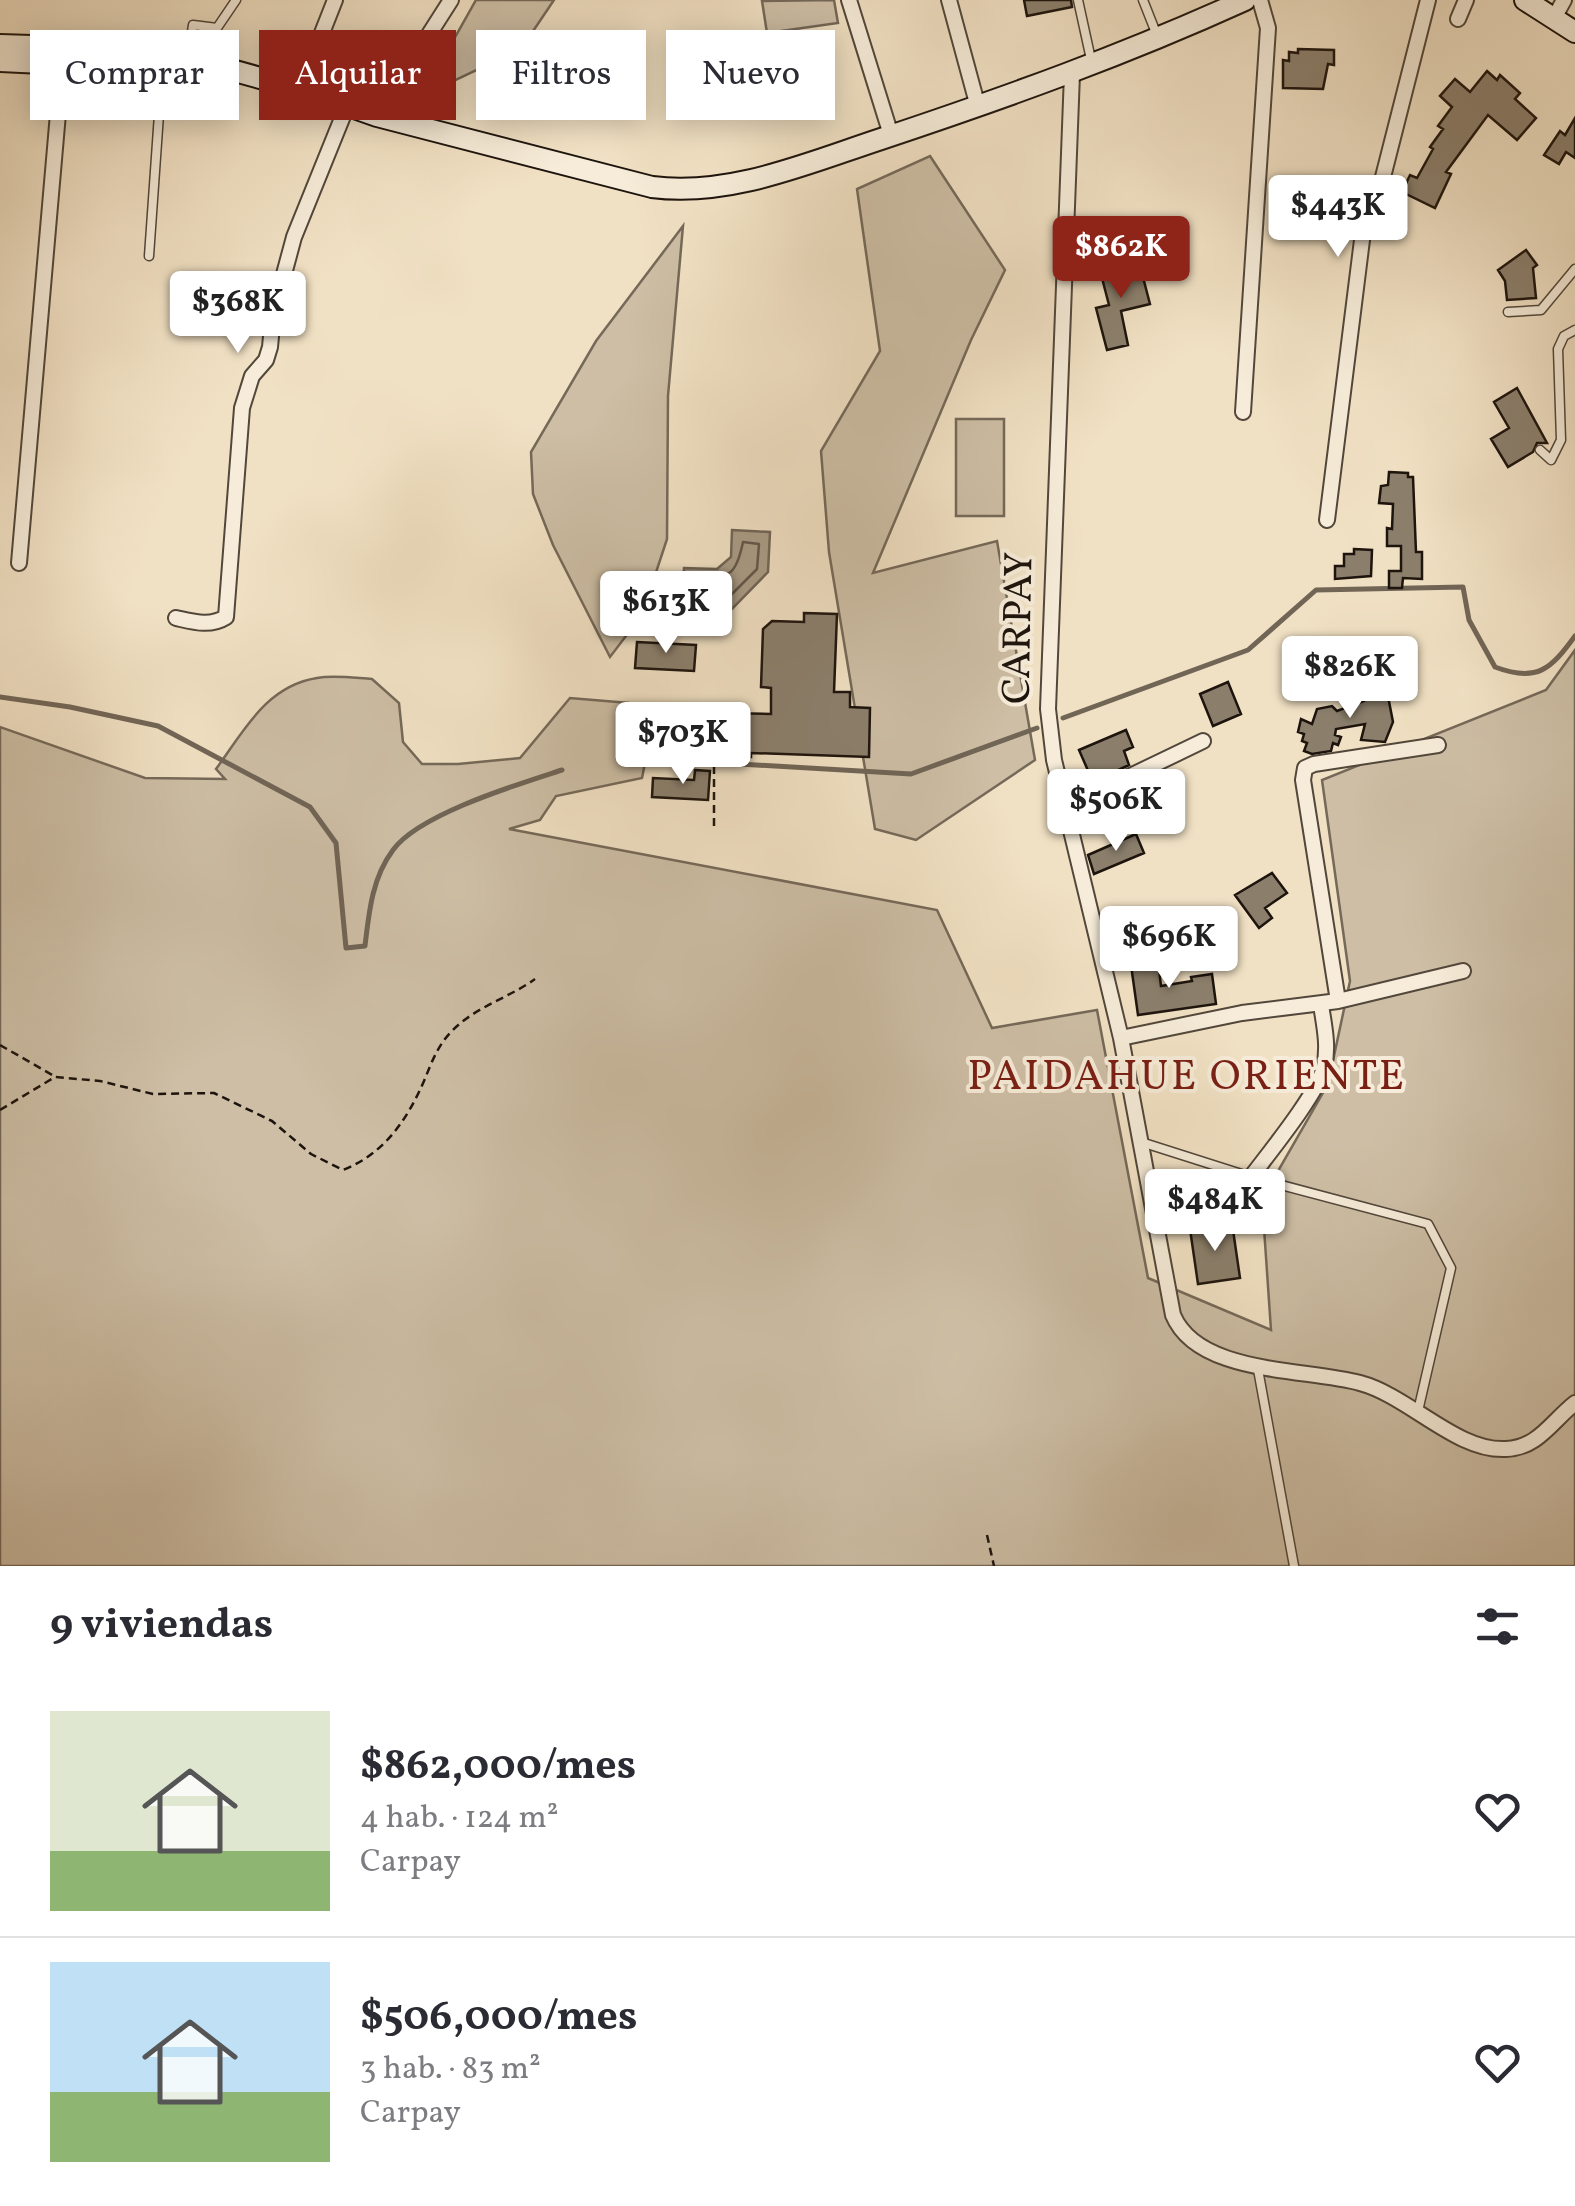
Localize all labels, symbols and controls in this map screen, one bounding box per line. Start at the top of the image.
chip: Comprar [30,30,239,120]
chip: Alquilar [259,30,456,120]
chip: Filtros [476,30,646,120]
chip: Nuevo [666,30,835,120]
pin: $443K [1268,175,1408,260]
text: $443K [1290,185,1386,229]
pin: $862K [1051,216,1191,301]
text: $862K [1075,226,1167,270]
pin: $368K [168,271,308,356]
text: $368K [192,281,284,325]
street label: CARPAY [991,551,1049,705]
pin: $613K [596,571,736,656]
text: $613K [622,581,710,625]
pin: $826K [1280,636,1420,721]
text: $826K [1304,646,1396,690]
pin: $703K [613,702,753,787]
text: $703K [638,712,728,756]
pin: $506K [1046,769,1186,854]
text: $506K [1069,779,1163,823]
pin: $696K [1099,906,1239,991]
text: $696K [1122,916,1216,960]
district label: PAIDAHUE ORIENTE [967,1049,1407,1108]
pin: $484K [1145,1169,1285,1254]
text: $484K [1167,1179,1263,1223]
text: 9 viviendas [50,1597,273,1656]
icon: filters [1470,1599,1525,1654]
text: $862,000/mes [360,1738,636,1797]
icon: home [130,1751,250,1871]
icon: heart [1470,1784,1525,1839]
text: 4 hab. · 124 m² [360,1797,559,1841]
text: Carpay [360,1841,461,1885]
text: $506,000/mes [360,1989,637,2048]
icon: home [130,2002,250,2122]
icon: heart [1470,2035,1525,2090]
text: 3 hab. · 83 m² [360,2048,541,2092]
text: Carpay [360,2092,461,2136]

